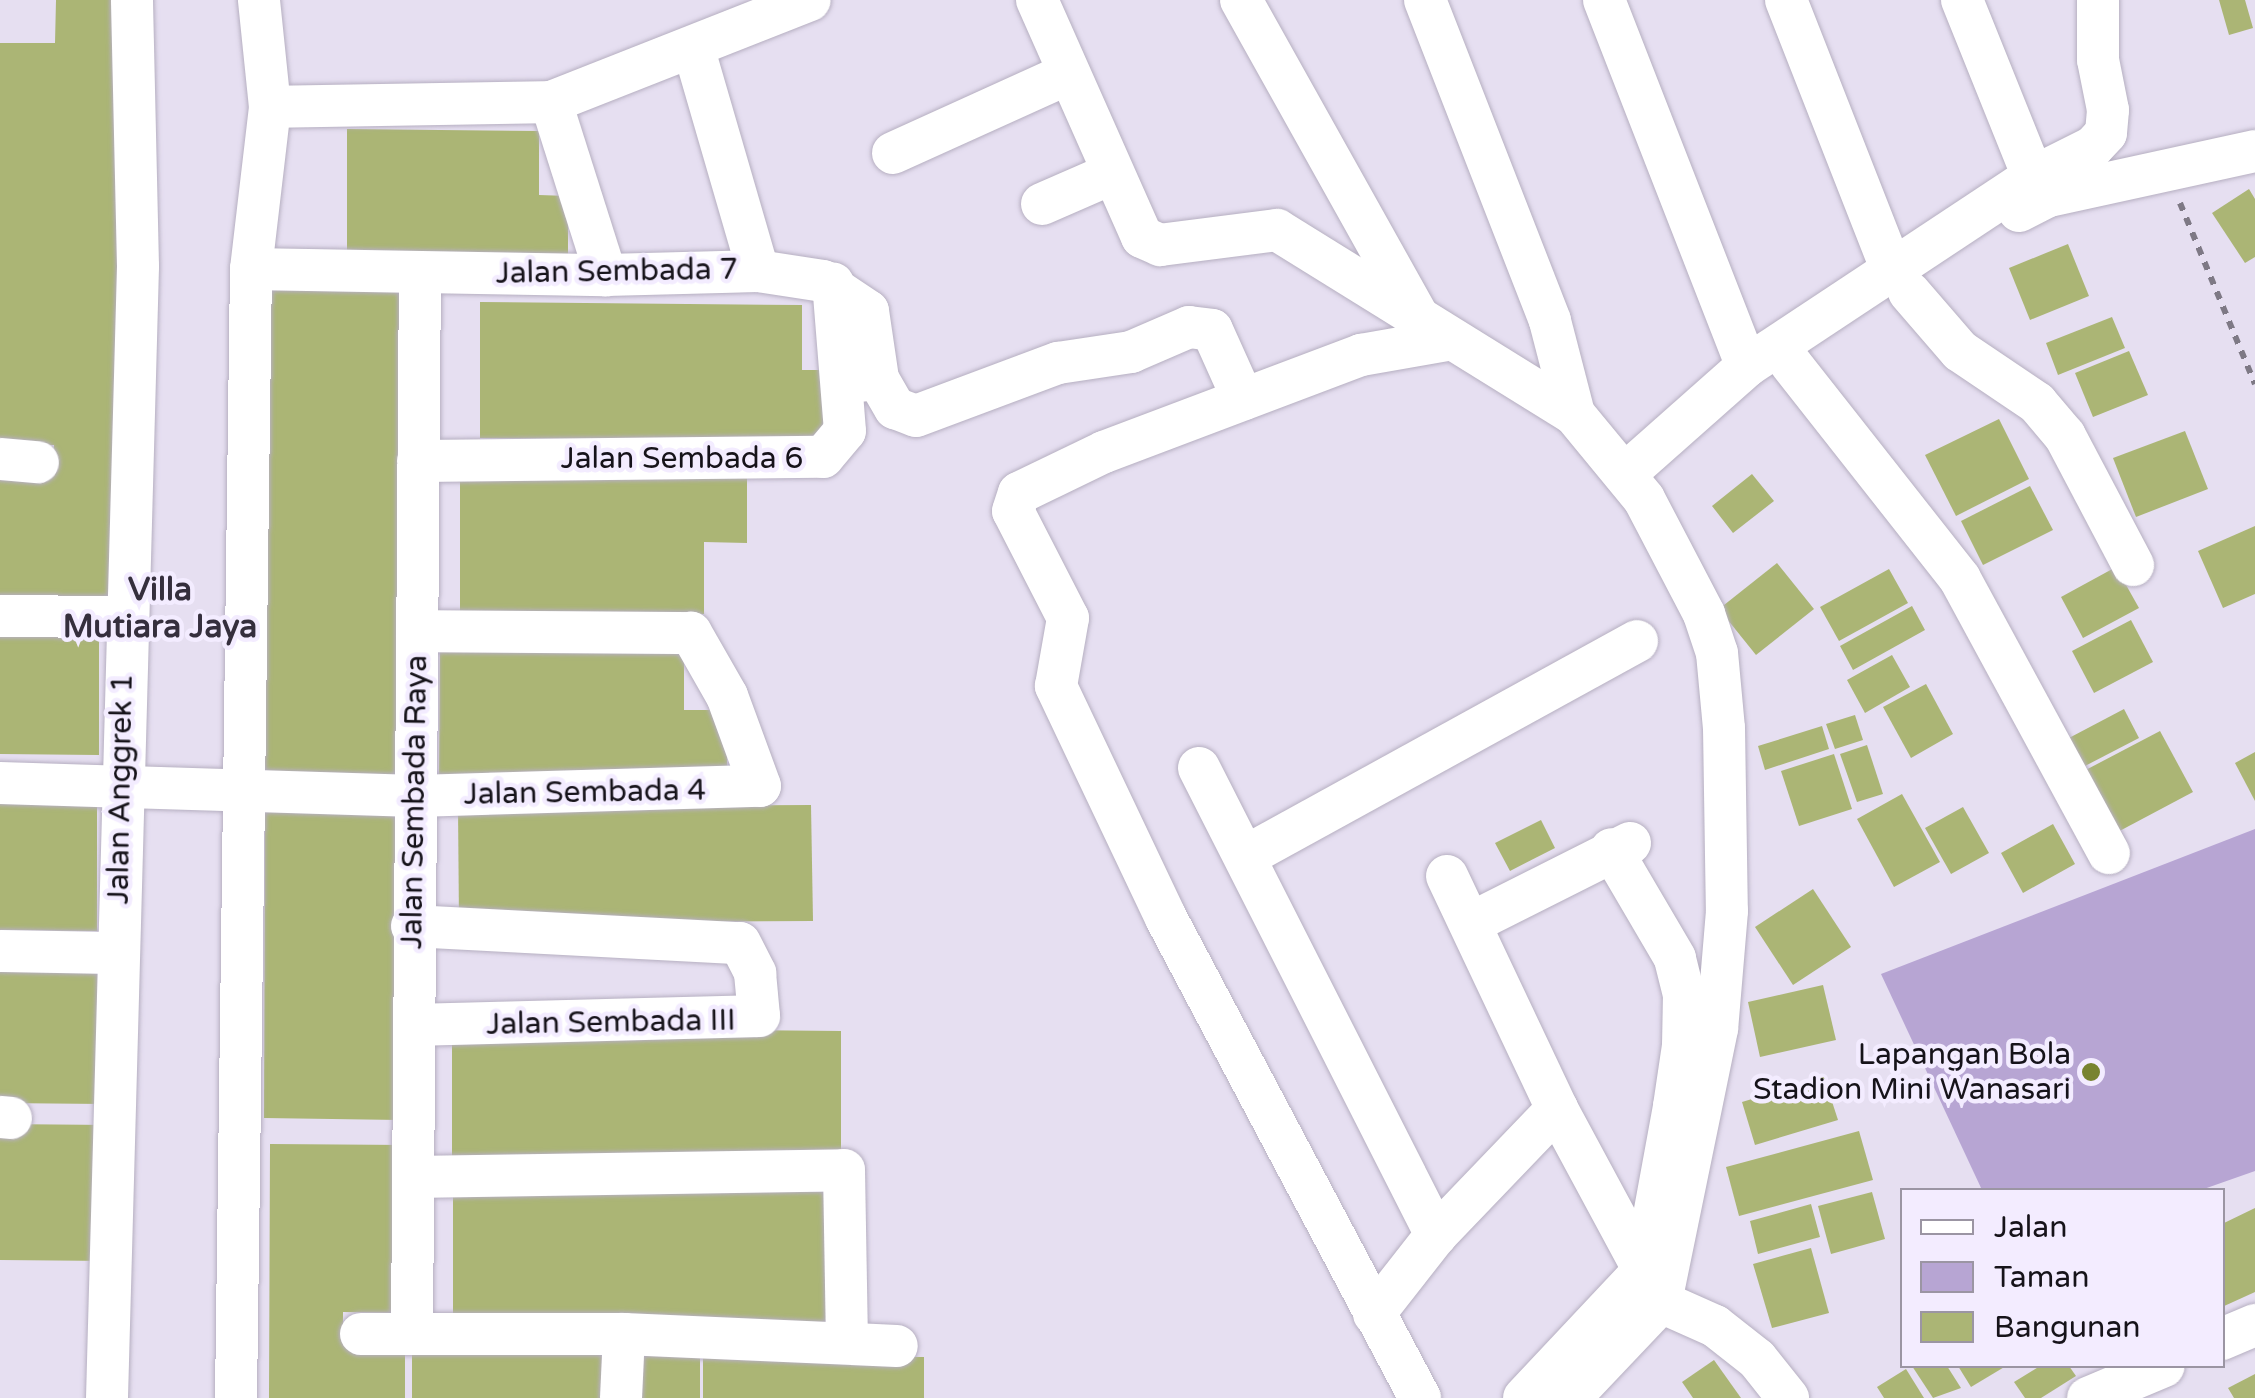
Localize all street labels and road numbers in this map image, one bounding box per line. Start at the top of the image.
street label: Jalan Sembada 7 [495,252,739,292]
street label: Jalan Sembada 6 [561,441,803,477]
street label: Jalan Sembada Raya [394,655,436,949]
street label: Jalan Anggrek 1 [101,673,141,905]
street label: Jalan Sembada 4 [463,773,707,813]
street label: Jalan Sembada III [486,1003,736,1043]

